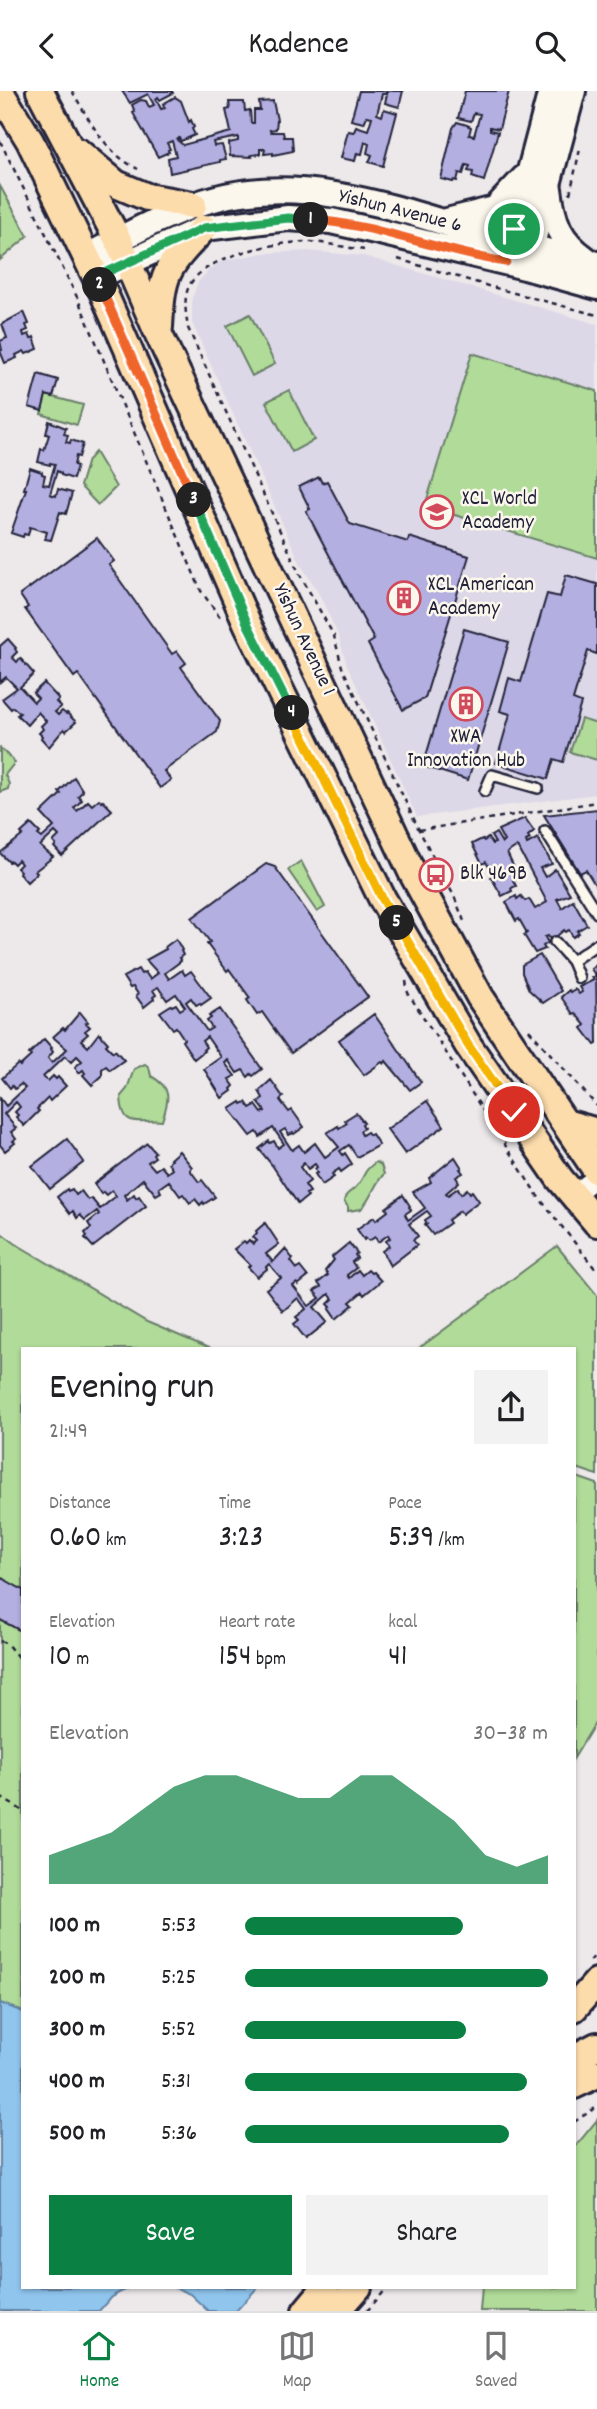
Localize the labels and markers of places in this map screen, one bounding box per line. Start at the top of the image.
pin [484,199,544,259]
pin: 1 [294,202,328,237]
pin: 2 [82,267,118,303]
pin: 3 [176,483,212,517]
place label: XCL World Academy [462,485,537,539]
school or university icon: XCL World Academy [418,493,456,531]
place label: XCL American Academy [428,571,534,625]
building icon: XCL American Academy [385,579,423,617]
building icon: XWA Innovation Hub [447,685,485,723]
pin: 4 [274,695,310,731]
place label: XWA Innovation Hub [407,723,525,777]
bus stop icon: Blk 469B [417,856,455,894]
place label: Blk 469B [460,860,527,890]
pin: 5 [380,905,414,941]
pin [484,1082,544,1142]

